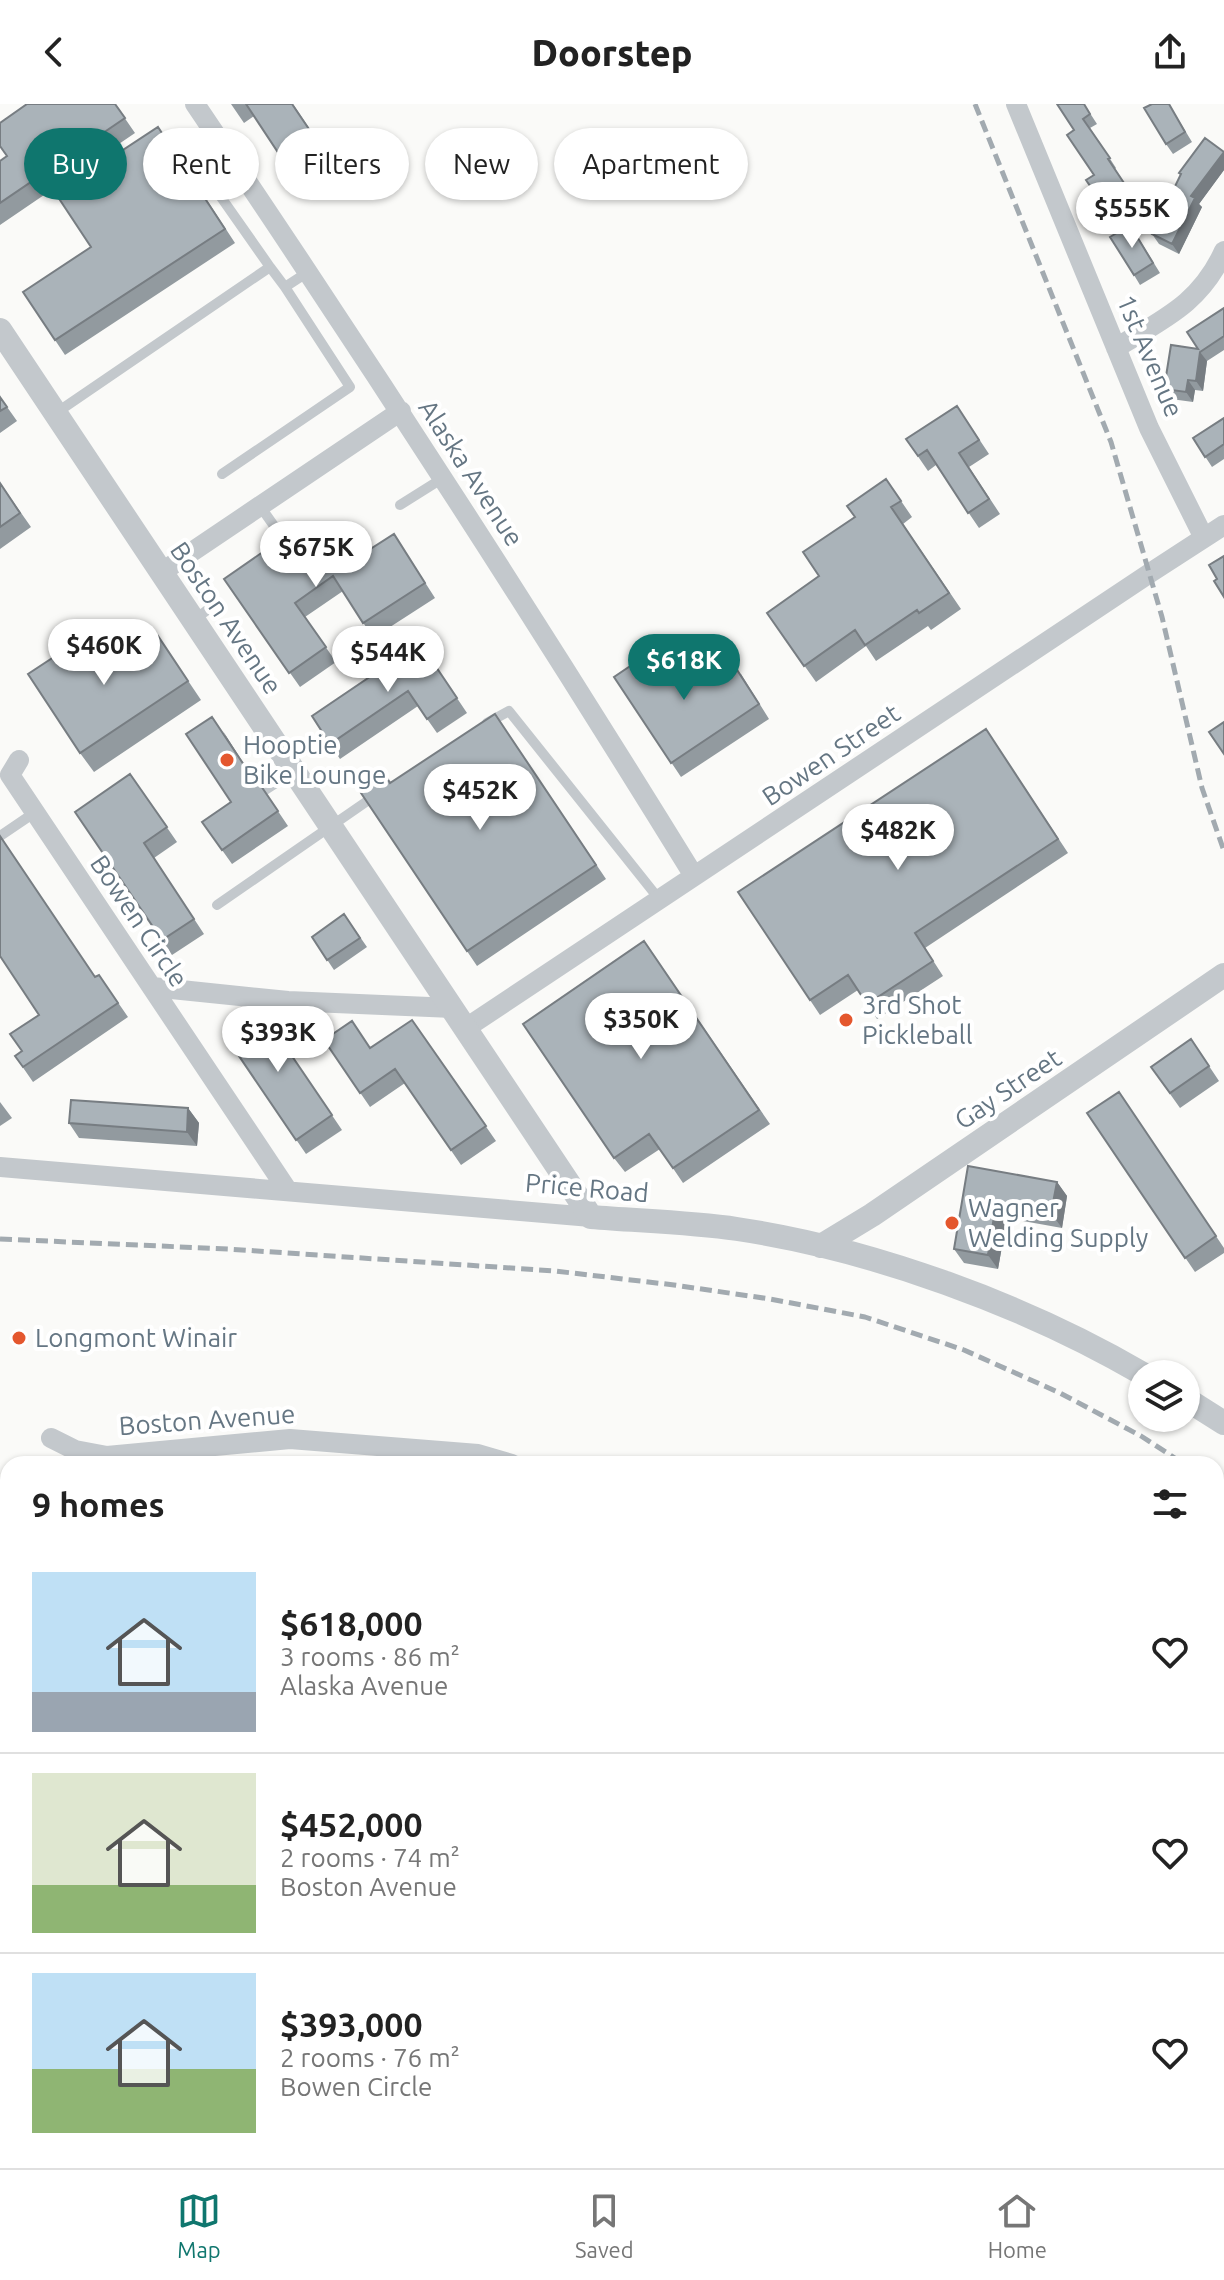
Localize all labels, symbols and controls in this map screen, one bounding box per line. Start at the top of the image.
icon: back [32,30,76,74]
icon: share [1148,30,1192,74]
text: Doorstep [532,32,692,73]
chip: Buy [24,128,127,200]
chip: Rent [143,128,259,200]
chip: Filters [275,128,409,200]
chip: New [425,128,538,200]
chip: Apartment [554,128,748,200]
pin: $555K [1076,182,1188,250]
text: $555K [1094,193,1170,222]
street label: 1st Avenue [1112,290,1189,421]
street label: Alaska Avenue [413,394,529,551]
pin: $675K [260,521,372,589]
text: $675K [278,532,354,561]
street label: Boston Avenue [165,536,288,699]
pin: $460K [48,619,160,687]
pin: $544K [332,626,444,694]
text: $460K [66,630,142,659]
pin: $618K [628,634,740,702]
text: $544K [350,637,426,666]
text: $618K [646,645,722,674]
street label: Bowen Street [756,698,905,811]
place label: Hooptie Bike Lounge [243,730,386,789]
marker: Hooptie Bike Lounge [218,751,236,769]
pin: $452K [424,764,536,832]
text: $452K [442,775,518,804]
pin: $482K [842,804,954,872]
text: $482K [860,815,936,844]
street label: Bowen Circle [85,849,194,992]
place label: 3rd Shot Pickleball [862,990,973,1049]
pin: $350K [585,993,697,1061]
text: $350K [603,1004,679,1033]
pin: $393K [222,1006,334,1074]
marker: 3rd Shot Pickleball [837,1011,855,1029]
text: $393K [240,1017,316,1046]
street label: Gay Street [949,1043,1066,1135]
street label: Price Road [524,1168,650,1207]
place label: Wagner Welding Supply [968,1193,1148,1252]
marker: Wagner Welding Supply [943,1214,961,1232]
place label: Longmont Winair [35,1323,237,1352]
marker: Longmont Winair [10,1329,28,1347]
map controls [1128,1360,1200,1432]
button: layers [1128,1360,1200,1432]
street label: Boston Avenue [118,1399,296,1440]
icon: filters [1148,1482,1192,1526]
text: 9 homes [32,1485,165,1523]
icon: home [96,1604,192,1700]
text: $618,000 [280,1604,423,1642]
icon: heart [1148,1630,1192,1674]
text: 3 rooms · 86 m² [280,1642,460,1671]
text: Alaska Avenue [280,1671,448,1700]
icon: home [96,1805,192,1901]
text: $452,000 [280,1805,423,1843]
icon: heart [1148,1831,1192,1875]
text: 2 rooms · 74 m² [280,1843,460,1872]
text: Boston Avenue [280,1872,457,1901]
icon: home [96,2005,192,2101]
text: $393,000 [280,2005,423,2043]
icon: heart [1148,2031,1192,2075]
text: 2 rooms · 76 m² [280,2043,460,2072]
text: Bowen Circle [280,2072,432,2101]
tab: Map [177,2189,221,2262]
tab: Saved [575,2189,634,2262]
tab: Home [988,2189,1047,2262]

